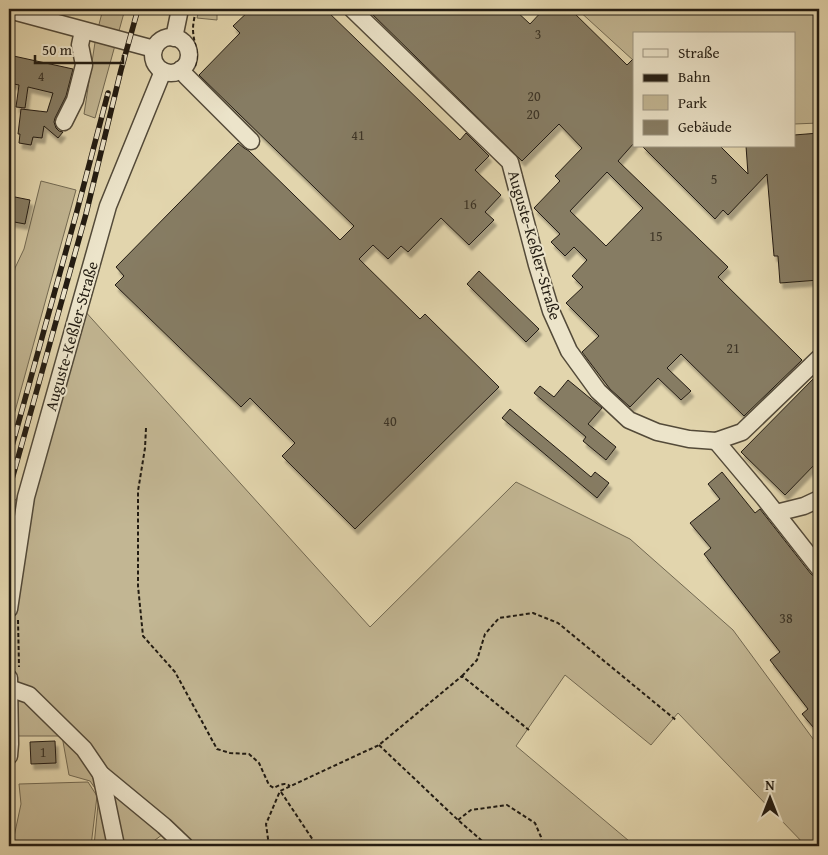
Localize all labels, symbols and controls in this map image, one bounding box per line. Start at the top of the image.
house number: 3 [535,24,541,44]
scale bar [35,32,122,64]
legend [633,32,796,148]
text: 50 m [42,39,73,60]
text: Straße [678,42,720,63]
house number: 4 [38,66,45,86]
text: Bahn [678,66,711,87]
house number: 20 [527,86,541,106]
text: Park [678,92,707,113]
house number: 20 [526,104,540,124]
text: Gebäude [678,116,732,137]
house number: 41 [351,125,365,145]
street label: Auguste-Keßler-Straße [502,167,568,323]
house number: 5 [711,169,717,189]
house number: 16 [463,194,477,214]
house number: 15 [649,226,663,246]
street label: Auguste-Keßler-Straße [38,258,104,414]
house number: 21 [726,338,740,358]
house number: 40 [383,411,397,431]
house number: 38 [779,608,793,628]
house number: 1 [40,742,46,762]
north arrow [746,772,796,822]
text: N [765,775,775,795]

